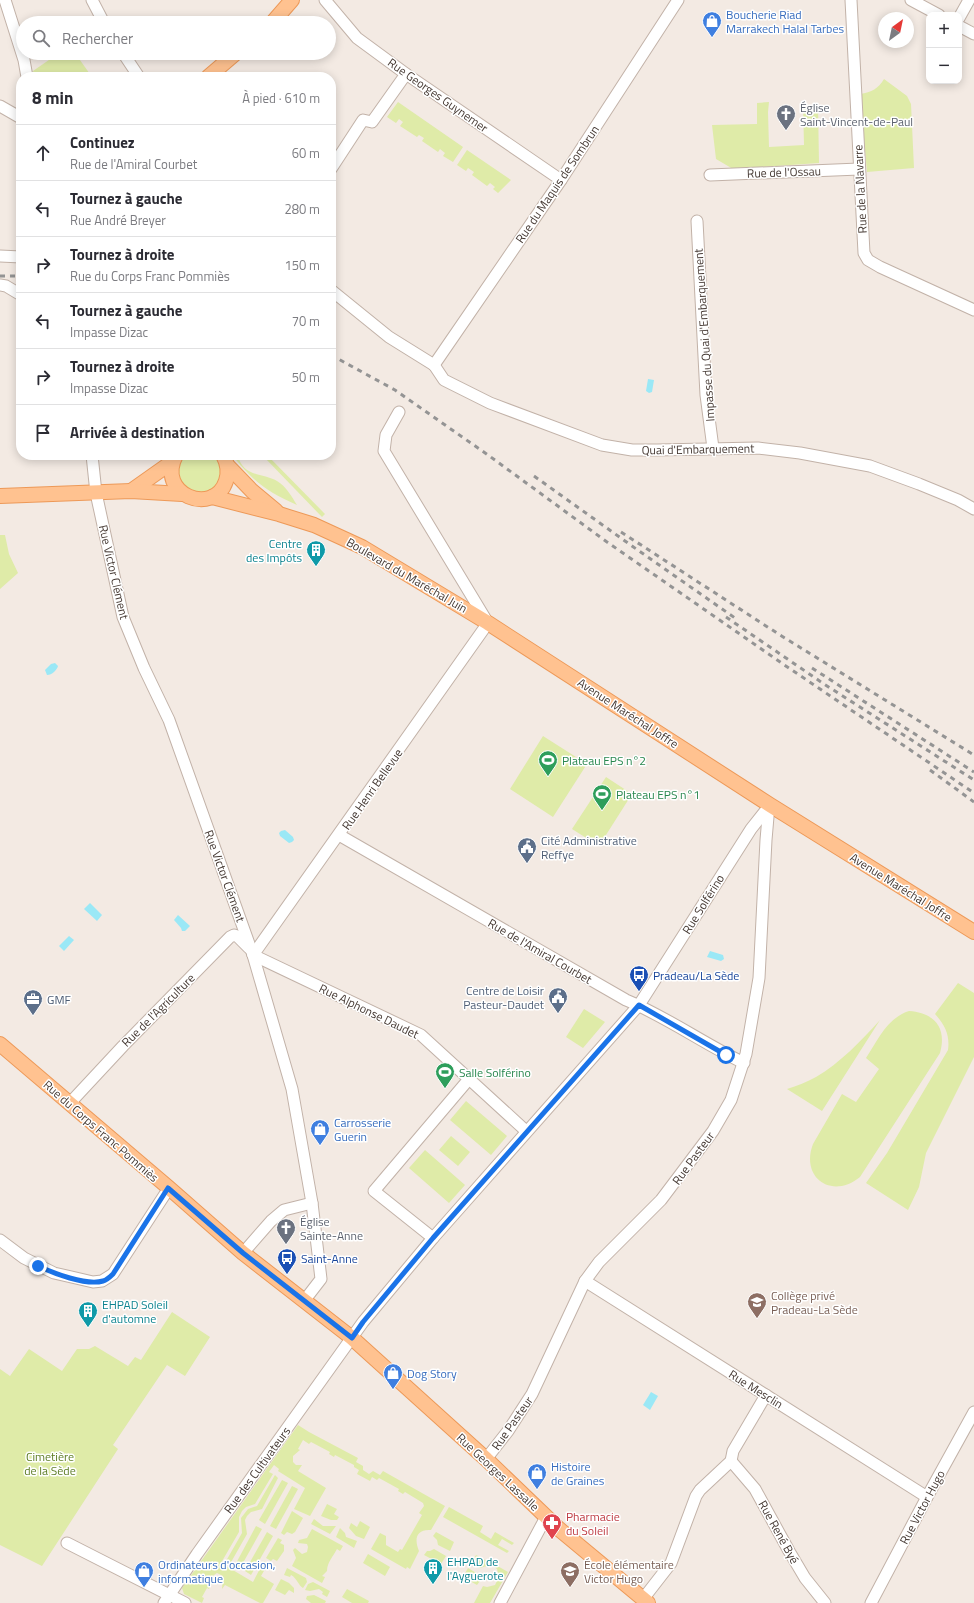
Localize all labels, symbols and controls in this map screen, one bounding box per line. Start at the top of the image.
place label: Boucherie Riad Marrakech Halal Tarbes [726,5,844,38]
shop icon: Boucherie Riad Marrakech Halal Tarbes [701,10,723,38]
north arrow [878,12,914,48]
map controls [926,12,962,84]
button: + [926,12,962,48]
search box [16,16,336,60]
icon: search [30,27,52,49]
text: Rechercher [62,27,133,50]
button: − [926,48,962,84]
street label: Rue Georges Guynemer [384,53,492,137]
text: 8 min [32,85,73,111]
text: À pied · 610 m [242,88,320,108]
place label: Église Saint-Vincent-de-Paul [800,98,913,131]
church icon: Église Saint-Vincent-de-Paul [775,103,797,131]
street label: Rue du Maquis de Sombrun [510,121,604,247]
text: Continuez [70,131,135,154]
icon: ahead [32,142,54,164]
text: 60 m [292,143,320,163]
street label: Rue de la Navarre [848,144,872,234]
text: Rue de l'Amiral Courbet [70,154,197,174]
street label: Rue de l'Ossau [747,161,821,183]
text: Tournez à gauche [70,187,182,210]
icon: left [32,198,54,220]
text: 280 m [284,199,320,219]
text: Rue André Breyer [70,210,166,230]
text: Tournez à droite [70,243,175,266]
street label: Impasse du Quai d'Embarquement [688,247,720,422]
icon: right [32,254,54,276]
text: 150 m [284,255,320,275]
text: Rue du Corps Franc Pommiès [70,266,230,286]
text: Tournez à gauche [70,299,182,322]
icon: left [32,310,54,332]
text: 70 m [292,311,320,331]
text: Impasse Dizac [70,322,148,342]
text: Tournez à droite [70,355,175,378]
icon: right [32,366,54,388]
text: 50 m [292,367,320,387]
text: Impasse Dizac [70,378,148,398]
text: Arrivée à destination [70,421,205,444]
icon: arrive [32,422,54,444]
street label: Quai d'Embarquement [641,439,755,459]
street label: Rue Victor Clément [94,523,134,622]
street label: Boulevard du Maréchal Juin [343,533,471,617]
place label: Centre des Impôts [246,534,302,567]
building icon: Centre des Impôts [305,539,327,567]
street label: Avenue Maréchal Joffre [574,673,682,753]
street label: Rue Henri Bellevue [337,744,407,834]
sports icon: Plateau EPS n°2 [537,749,559,777]
place label: Plateau EPS n°2 [562,751,646,770]
sports icon: Plateau EPS n°1 [591,783,613,811]
place label: Plateau EPS n°1 [616,785,700,804]
street label: Rue Victor Clément [200,827,251,925]
place label: Cité Administrative Reffye [541,831,637,864]
public building icon: Cité Administrative Reffye [516,836,538,864]
street label: Avenue Maréchal Joffre [846,848,956,926]
street label: Rue Solférino [677,870,729,938]
street label: Rue de l'Amiral Courbet [484,913,596,989]
bus stop icon: Pradeau/La Sède [628,964,650,992]
place label: Pradeau/La Sède [653,966,739,985]
street label: Rue de l'Agriculture [117,969,199,1051]
street label: Rue Alphonse Daudet [316,979,423,1044]
place label: Centre de Loisir Pasteur-Daudet [463,981,545,1014]
public building icon: Centre de Loisir Pasteur-Daudet [547,986,569,1014]
office icon: GMF [22,988,44,1016]
place label: GMF [47,990,71,1009]
route start [717,1046,735,1064]
sports icon: Salle Solférino [434,1061,456,1089]
place label: Salle Solférino [459,1063,531,1082]
street label: Rue du Corps Franc Pommiès [39,1075,163,1187]
place label: Carrosserie Guerin [334,1113,391,1146]
shop icon: Carrosserie Guerin [309,1118,331,1146]
street label: Rue Pasteur [667,1127,719,1189]
place label: Église Sainte-Anne [300,1212,363,1245]
church icon: Église Sainte-Anne [275,1217,297,1245]
bus stop icon: Saint-Anne [276,1247,298,1275]
place label: Saint-Anne [301,1249,358,1268]
route end [29,1257,47,1275]
place label: Collège privé Pradeau-La Sède [771,1286,858,1319]
school or university icon: Collège privé Pradeau-La Sède [746,1291,768,1319]
place label: EHPAD Soleil d'automne [102,1295,168,1328]
building icon: EHPAD Soleil d'automne [77,1300,99,1328]
shop icon: Dog Story [382,1362,404,1390]
place label: Dog Story [407,1364,457,1383]
street label: Rue Mesclin [725,1365,787,1413]
street label: Rue Pasteur [486,1392,538,1454]
street label: Rue des Cultivateurs [219,1422,295,1517]
street label: Rue Georges Lassalle [452,1428,544,1516]
park label: Cimetière de la Sède [24,1447,76,1480]
place label: Histoire de Graines [551,1457,605,1490]
shop icon: Histoire de Graines [526,1462,548,1490]
street label: Rue Victor Hugo [894,1467,950,1547]
street label: Rue René Byé [754,1497,804,1567]
place label: Pharmacie du Soleil [566,1507,620,1540]
pharmacy icon: Pharmacie du Soleil [541,1512,563,1540]
place label: EHPAD de l'Ayguerote [447,1552,504,1585]
place label: Ordinateurs d'occasion, informatique [158,1555,275,1588]
place label: École élémentaire Victor Hugo [584,1555,674,1588]
building icon: EHPAD de l'Ayguerote [422,1557,444,1585]
shop icon: Ordinateurs d'occasion, informatique [133,1560,155,1588]
school or university icon: École élémentaire Victor Hugo [559,1560,581,1588]

